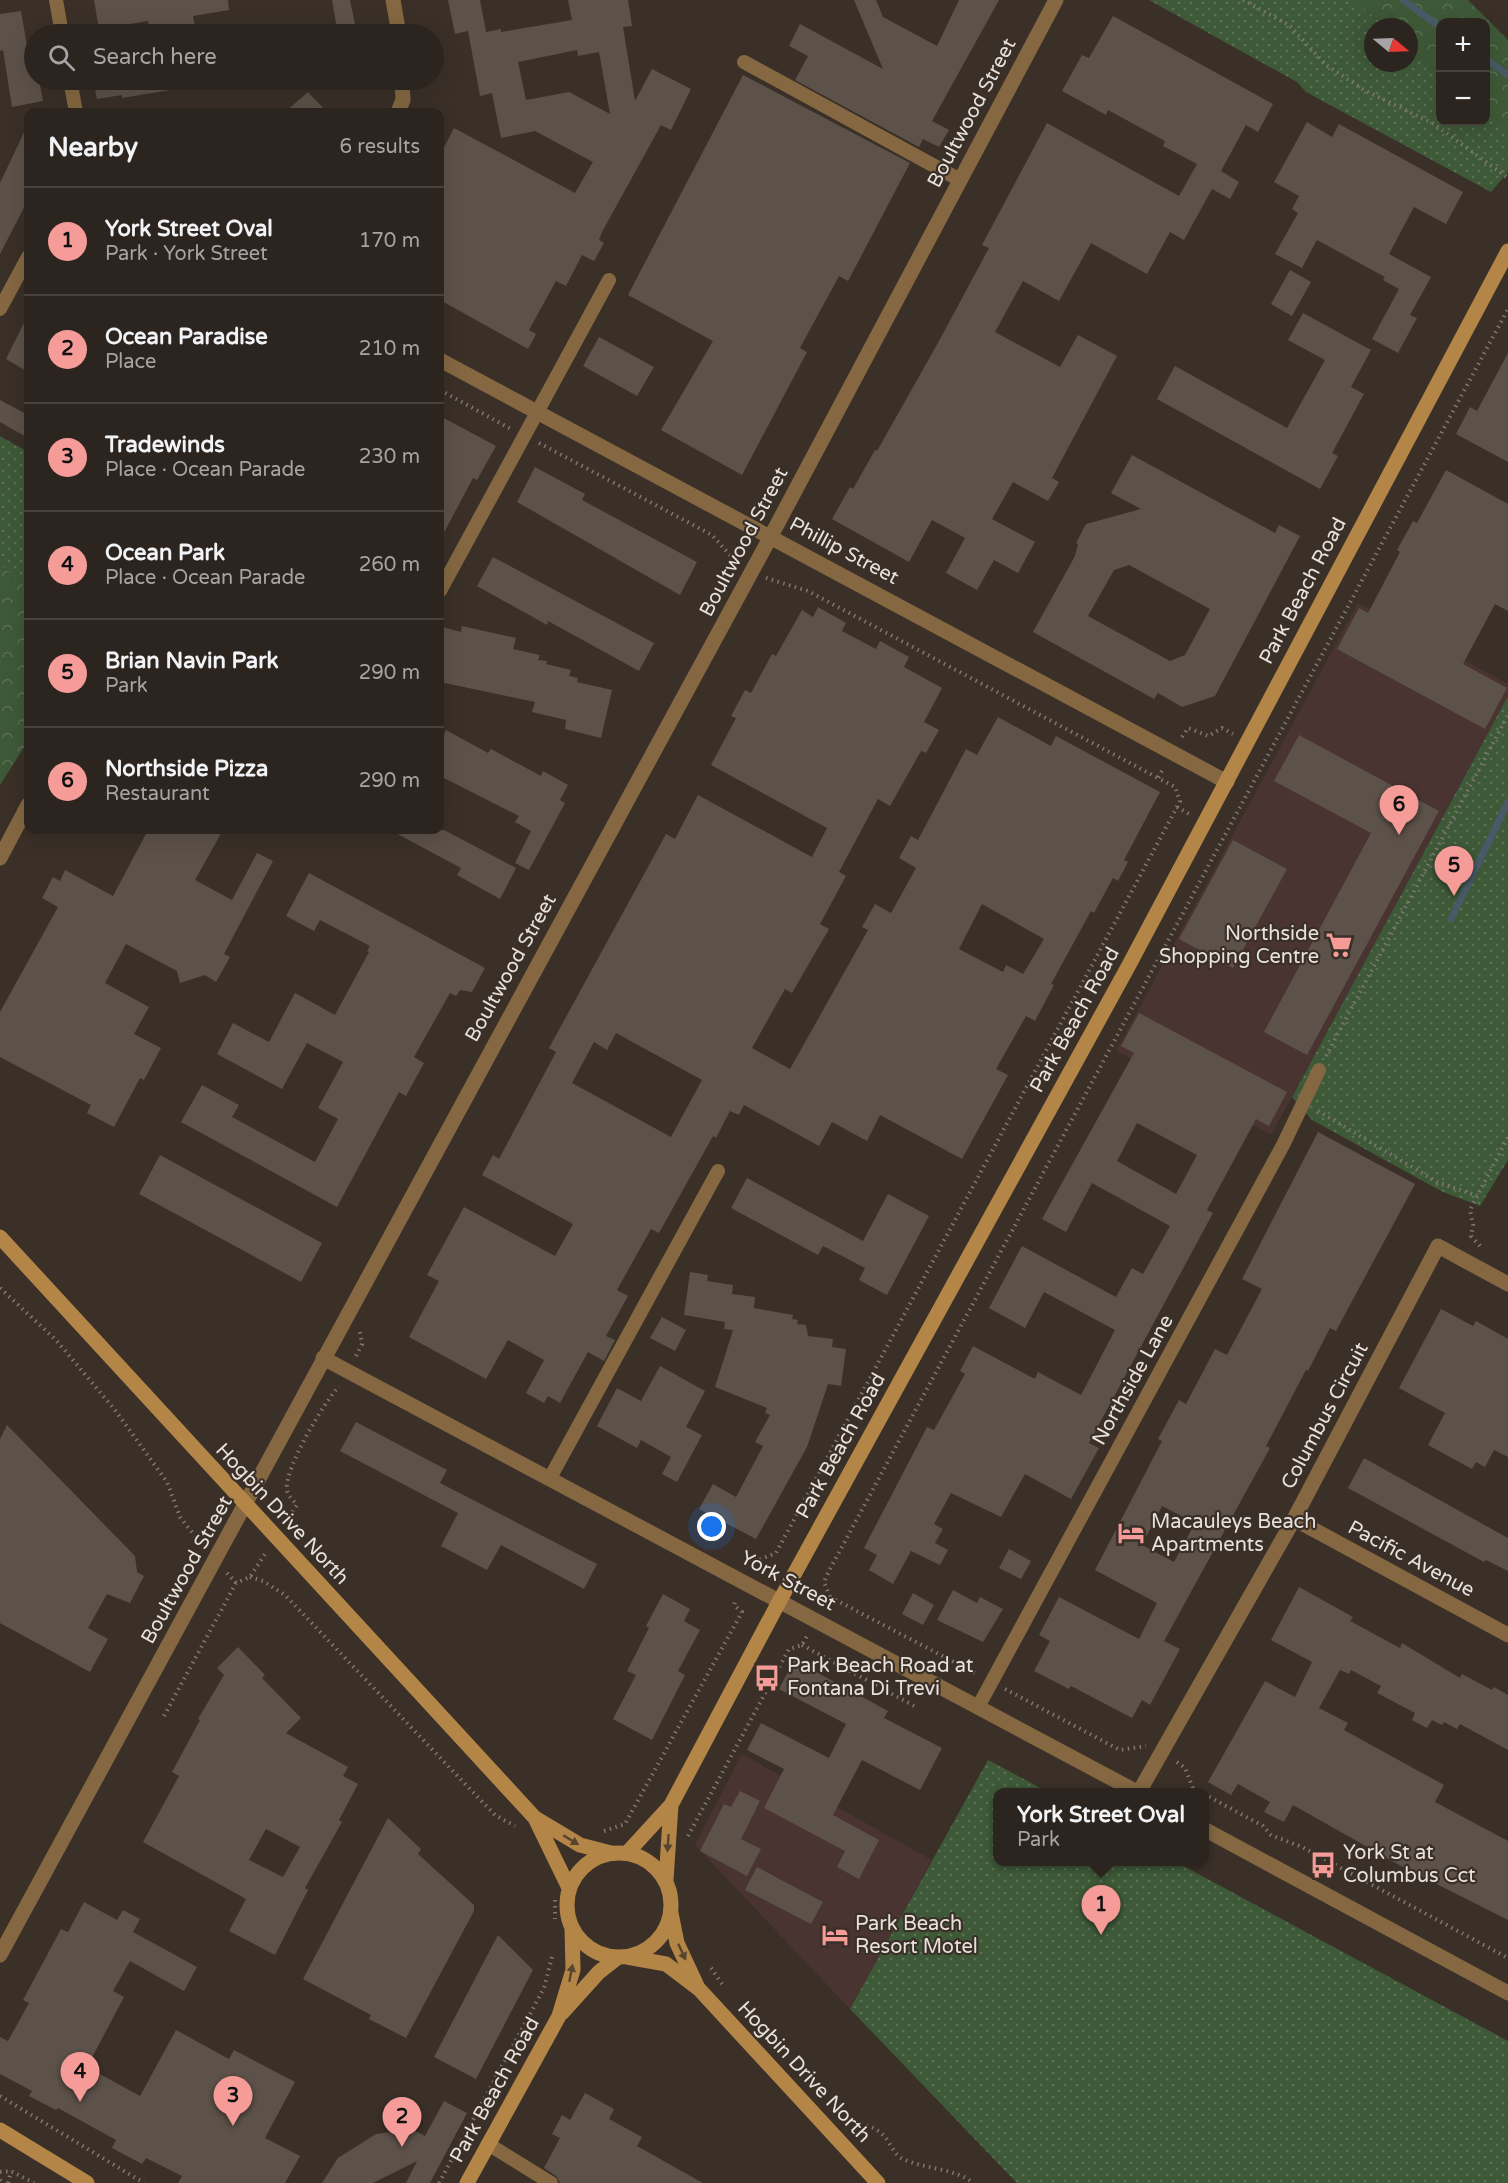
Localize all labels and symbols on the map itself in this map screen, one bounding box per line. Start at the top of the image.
north arrow [1364,18,1418,72]
street label: Boultwood Street [923,34,1022,192]
street label: Boultwood Street [695,463,794,621]
street label: Phillip Street [785,512,903,590]
street label: Park Beach Road [1254,514,1352,668]
pin: 6 [1380,786,1418,835]
pin: 5 [1434,846,1474,896]
street label: Boultwood Street [460,889,562,1046]
place label: Northside Shopping Centre [1159,922,1319,969]
supermarket icon: Northside Shopping Centre [1324,930,1354,960]
street label: Park Beach Road [1025,943,1125,1097]
street label: Northside Lane [1087,1311,1179,1449]
street label: Columbus Circuit [1276,1338,1374,1493]
street label: Park Beach Road [791,1369,891,1523]
street label: Hogbin Drive North [210,1438,354,1590]
street label: Boultwood Street [136,1491,238,1648]
place label: Macauleys Beach Apartments [1151,1510,1316,1557]
your location [697,1512,726,1541]
street label: Pacific Avenue [1344,1516,1478,1602]
hotel icon: Macauleys Beach Apartments [1116,1518,1146,1548]
street label: York Street [736,1546,840,1616]
place label: Park Beach Road at Fontana Di Trevi [787,1654,974,1701]
bus stop icon: Park Beach Road at Fontana Di Trevi [752,1663,782,1693]
one-way arrow [664,1833,673,1852]
one-way arrow [563,1834,579,1845]
place label: York St at Columbus Cct [1343,1841,1476,1888]
bus stop icon: York St at Columbus Cct [1308,1850,1338,1880]
pin: 1 [1082,1886,1120,1935]
place label: Park Beach Resort Motel [855,1912,978,1959]
hotel icon: Park Beach Resort Motel [820,1920,850,1950]
one-way arrow [677,1944,686,1961]
one-way arrow [567,1963,576,1982]
street label: Hogbin Drive North [732,1996,876,2148]
street label: Park Beach Road [445,2013,545,2167]
pin: 4 [60,2052,100,2102]
pin: 3 [214,2076,252,2126]
pin: 2 [382,2098,422,2147]

